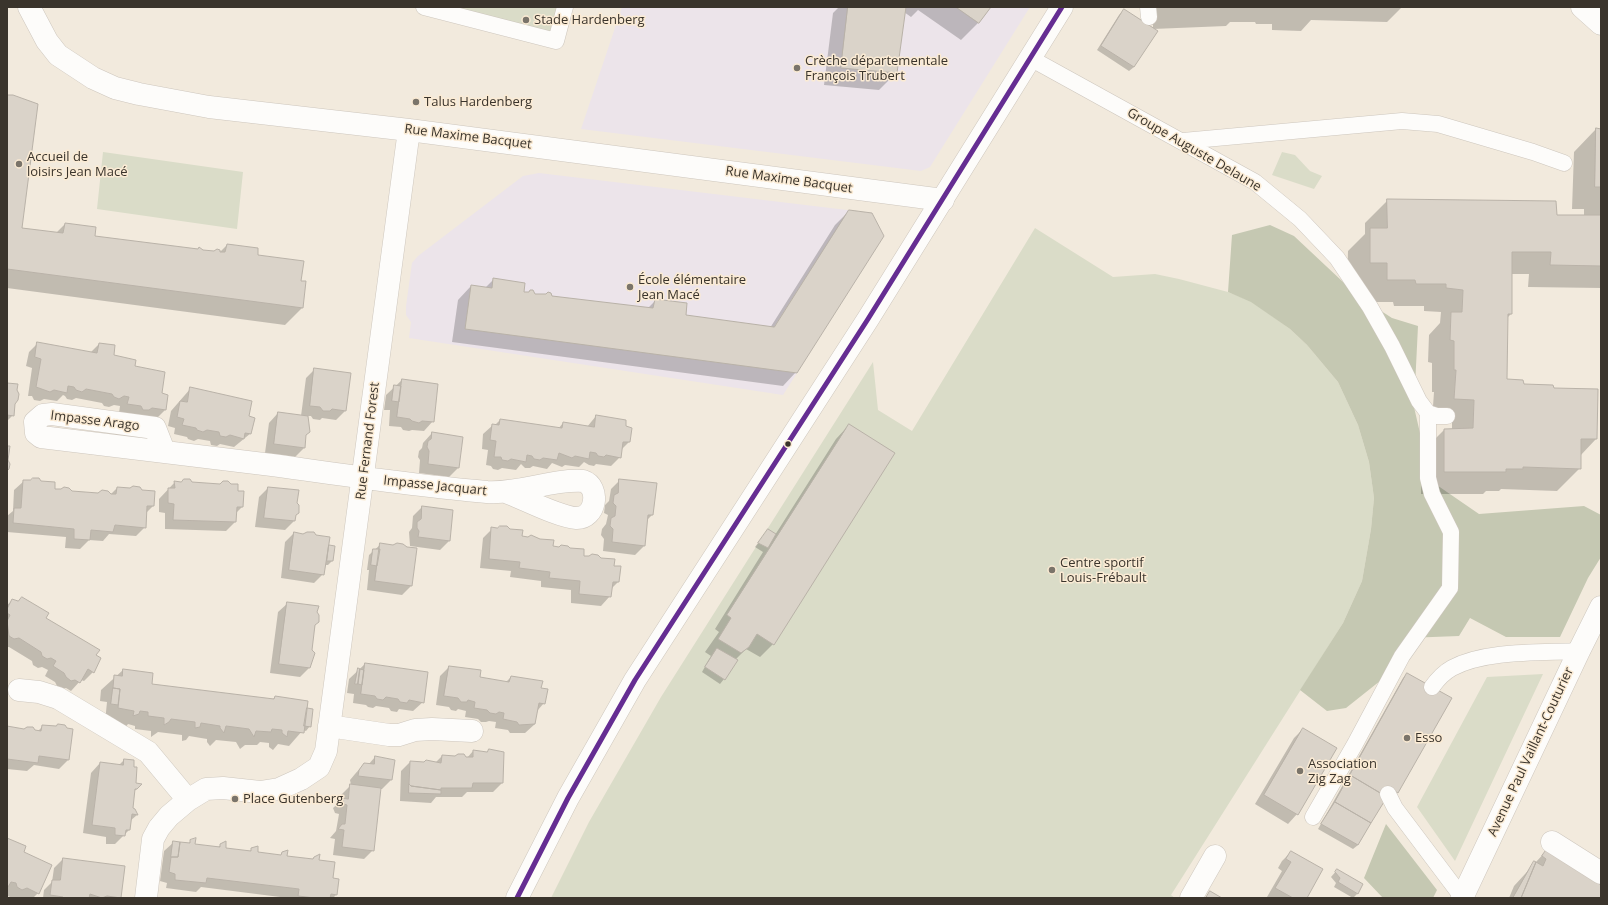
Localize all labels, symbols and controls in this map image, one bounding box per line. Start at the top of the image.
place label: Stade Hardenberg [534,12,645,28]
marker: Stade Hardenberg [521,15,531,25]
place label: Crèche départementale François Trubert [805,53,948,84]
marker: Crèche départementale François Trubert [792,63,802,73]
place label: Talus Hardenberg [424,94,532,110]
marker: Talus Hardenberg [411,97,421,107]
street label: Groupe Auguste Delaune [1124,105,1264,195]
street label: Rue Maxime Bacquet [403,121,533,153]
place label: Accueil de loisirs Jean Macé [27,149,128,180]
marker: Accueil de loisirs Jean Macé [14,159,24,169]
street label: Rue Maxime Bacquet [724,163,854,197]
place label: École élémentaire Jean Macé [638,272,746,303]
marker: École élémentaire Jean Macé [625,282,635,292]
street label: Rue Fernand Forest [353,381,383,501]
street label: Impasse Arago [50,408,140,434]
unlabelled marker [783,439,793,449]
street label: Impasse Jacquart [382,473,488,499]
place label: Centre sportif Louis-Frébault [1060,555,1147,586]
marker: Centre sportif Louis-Frébault [1047,565,1057,575]
street label: Avenue Paul Vaillant-Couturier [1485,665,1577,839]
place label: Esso [1415,730,1442,746]
marker: Esso [1402,733,1412,743]
place label: Association Zig Zag [1308,756,1377,787]
marker: Association Zig Zag [1295,766,1305,776]
place label: Place Gutenberg [243,791,343,807]
marker: Place Gutenberg [230,794,240,804]

